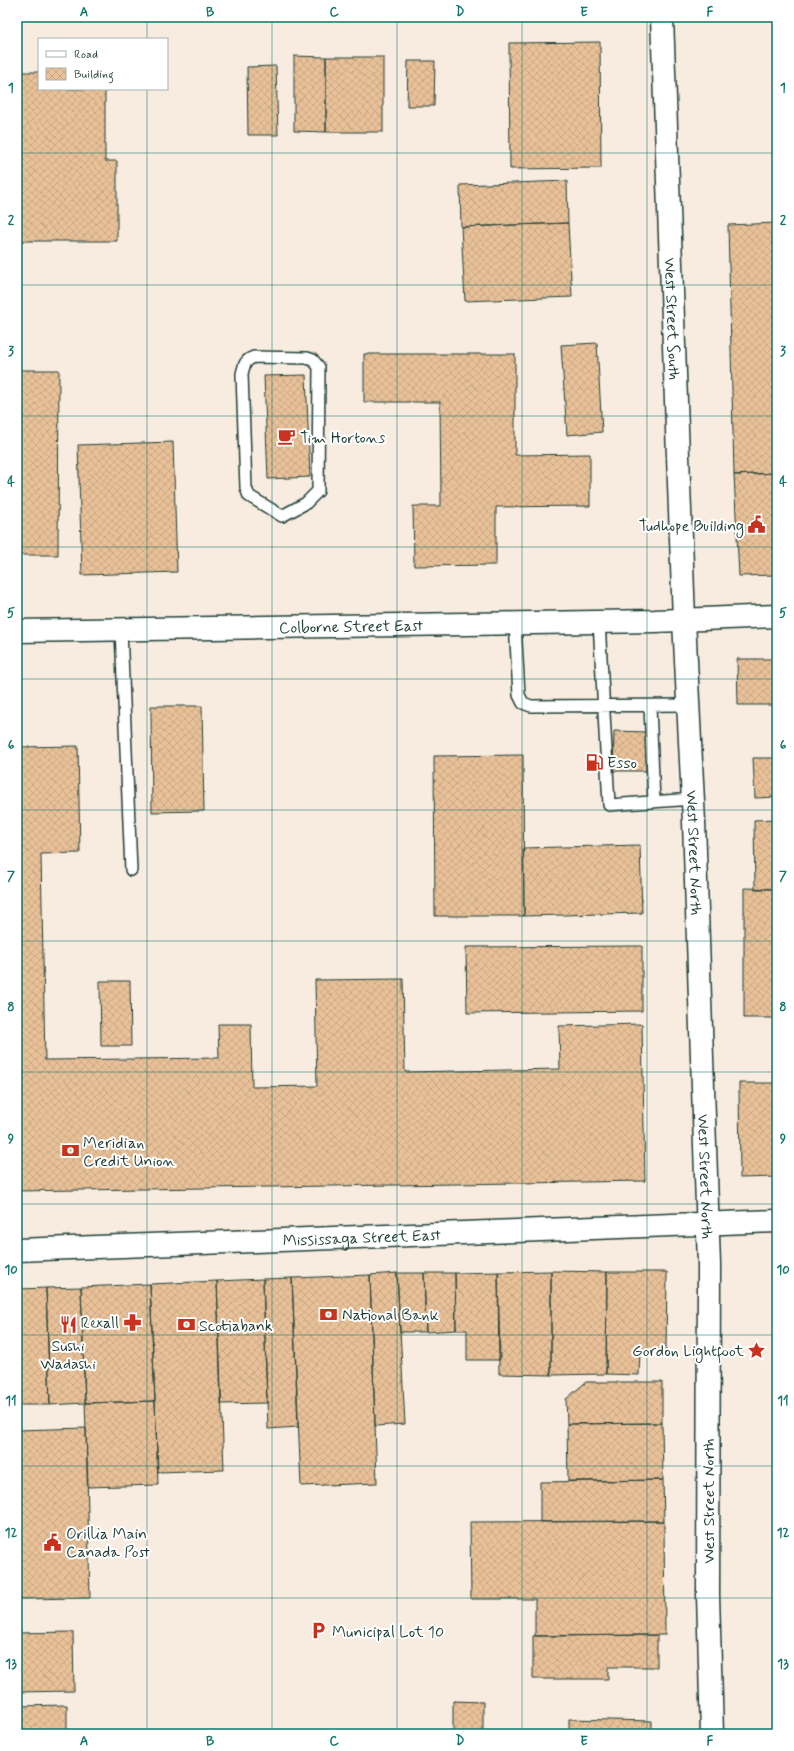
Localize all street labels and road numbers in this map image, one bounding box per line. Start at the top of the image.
street label: West Street South [659,257,684,380]
street label: Colborne Street East [279,616,423,639]
street label: West Street North [680,790,706,916]
street label: West Street North [692,1114,717,1239]
street label: Mississaga Street East [282,1225,441,1252]
street label: West Street North [699,1439,720,1563]

